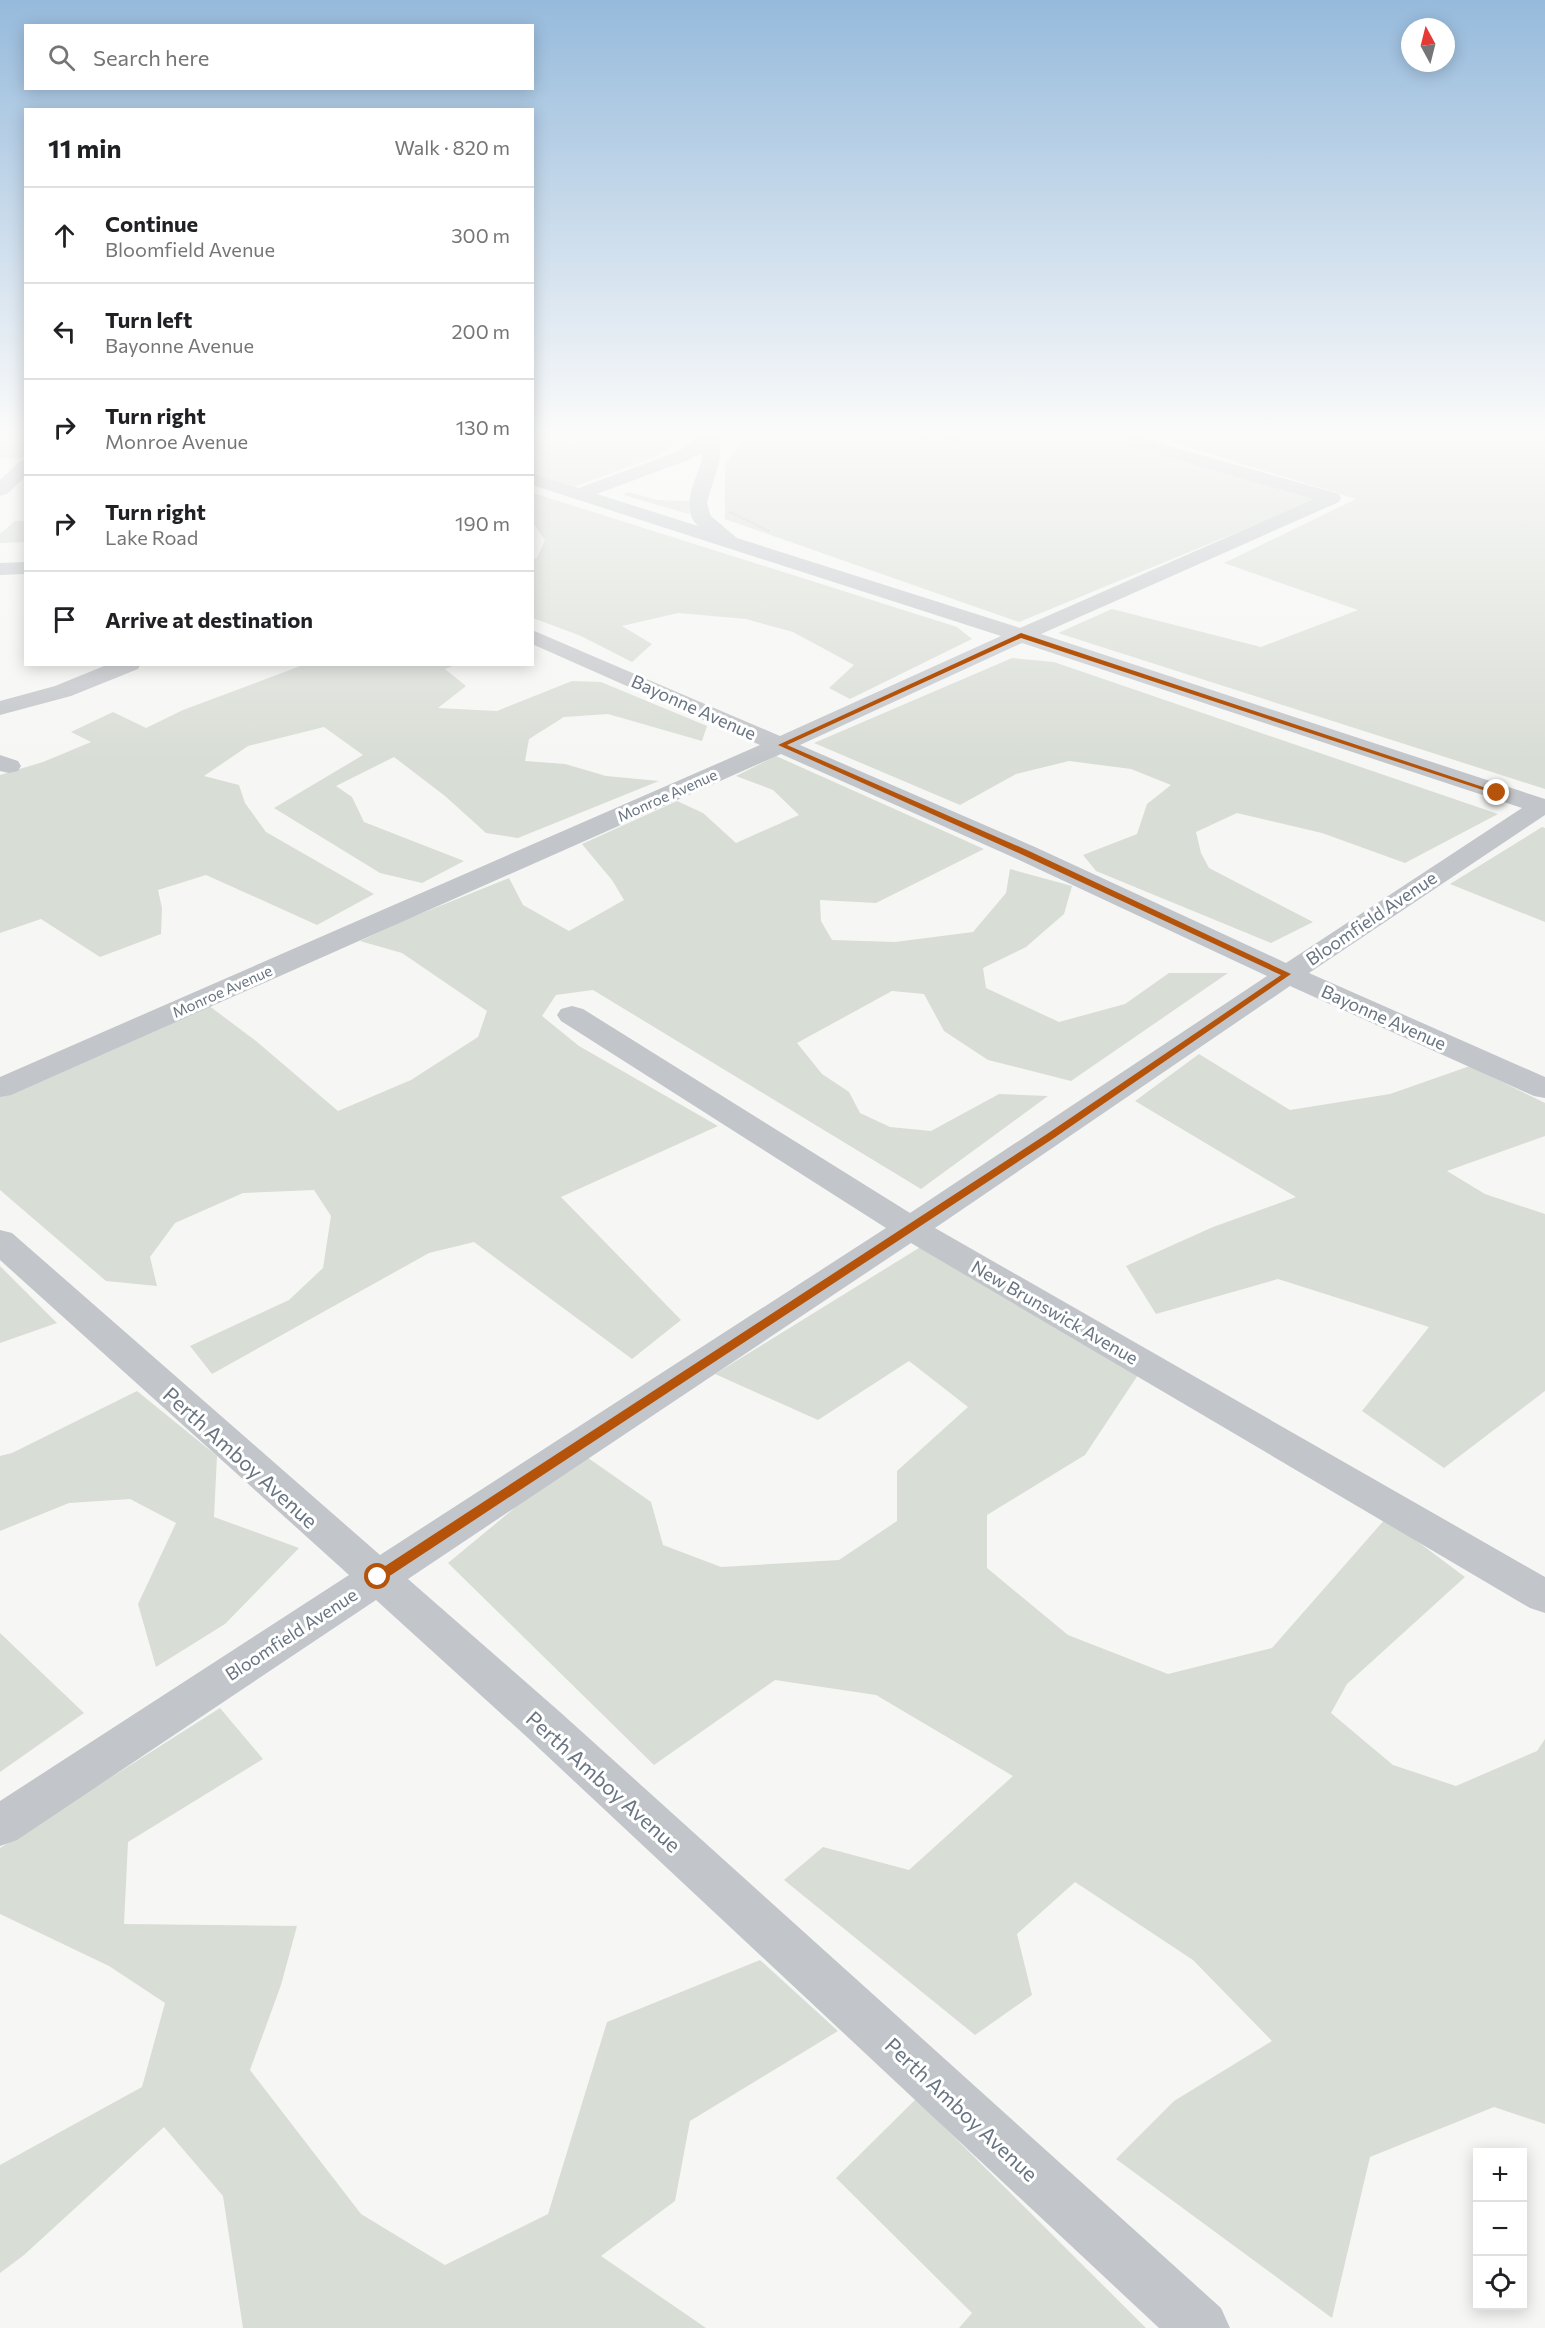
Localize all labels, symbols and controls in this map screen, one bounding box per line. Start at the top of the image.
north arrow [1401,18,1455,72]
search box [24,24,534,90]
icon: search [45,41,78,74]
text: Search here [93,44,209,71]
text: 11 min [48,132,121,163]
text: Walk · 820 m [394,135,510,159]
text: Continue [105,210,198,237]
icon: ahead [48,219,81,252]
text: 300 m [451,223,510,247]
text: Bloomfield Avenue [105,237,275,261]
text: Turn left [105,306,192,333]
icon: left [48,315,81,348]
text: 200 m [452,319,510,343]
text: Bayonne Avenue [105,333,254,357]
text: Turn right [105,402,206,429]
icon: right [48,411,81,444]
text: 130 m [456,415,510,439]
text: Monroe Avenue [105,429,248,453]
text: Turn right [105,498,206,525]
icon: right [48,507,81,540]
text: 190 m [455,511,510,535]
text: Lake Road [105,525,198,549]
icon: arrive [48,603,81,636]
text: Arrive at destination [105,606,313,633]
street label: Bayonne Avenue [628,670,760,744]
street label: Monroe Avenue [614,765,720,825]
route end [1483,779,1509,805]
street label: Bloomfield Avenue [1301,866,1441,970]
street label: Monroe Avenue [169,961,275,1021]
street label: Bayonne Avenue [1318,980,1450,1054]
street label: New Brunswick Avenue [968,1255,1142,1369]
street label: Perth Amboy Avenue [159,1381,323,1533]
route start [364,1563,390,1589]
street label: Bloomfield Avenue [221,1583,361,1685]
street label: Perth Amboy Avenue [522,1705,686,1857]
street label: Perth Amboy Avenue [881,2032,1043,2186]
map controls [1473,2148,1527,2310]
button: + [1473,2148,1527,2202]
button: − [1473,2202,1527,2256]
button: locate [1473,2256,1527,2310]

